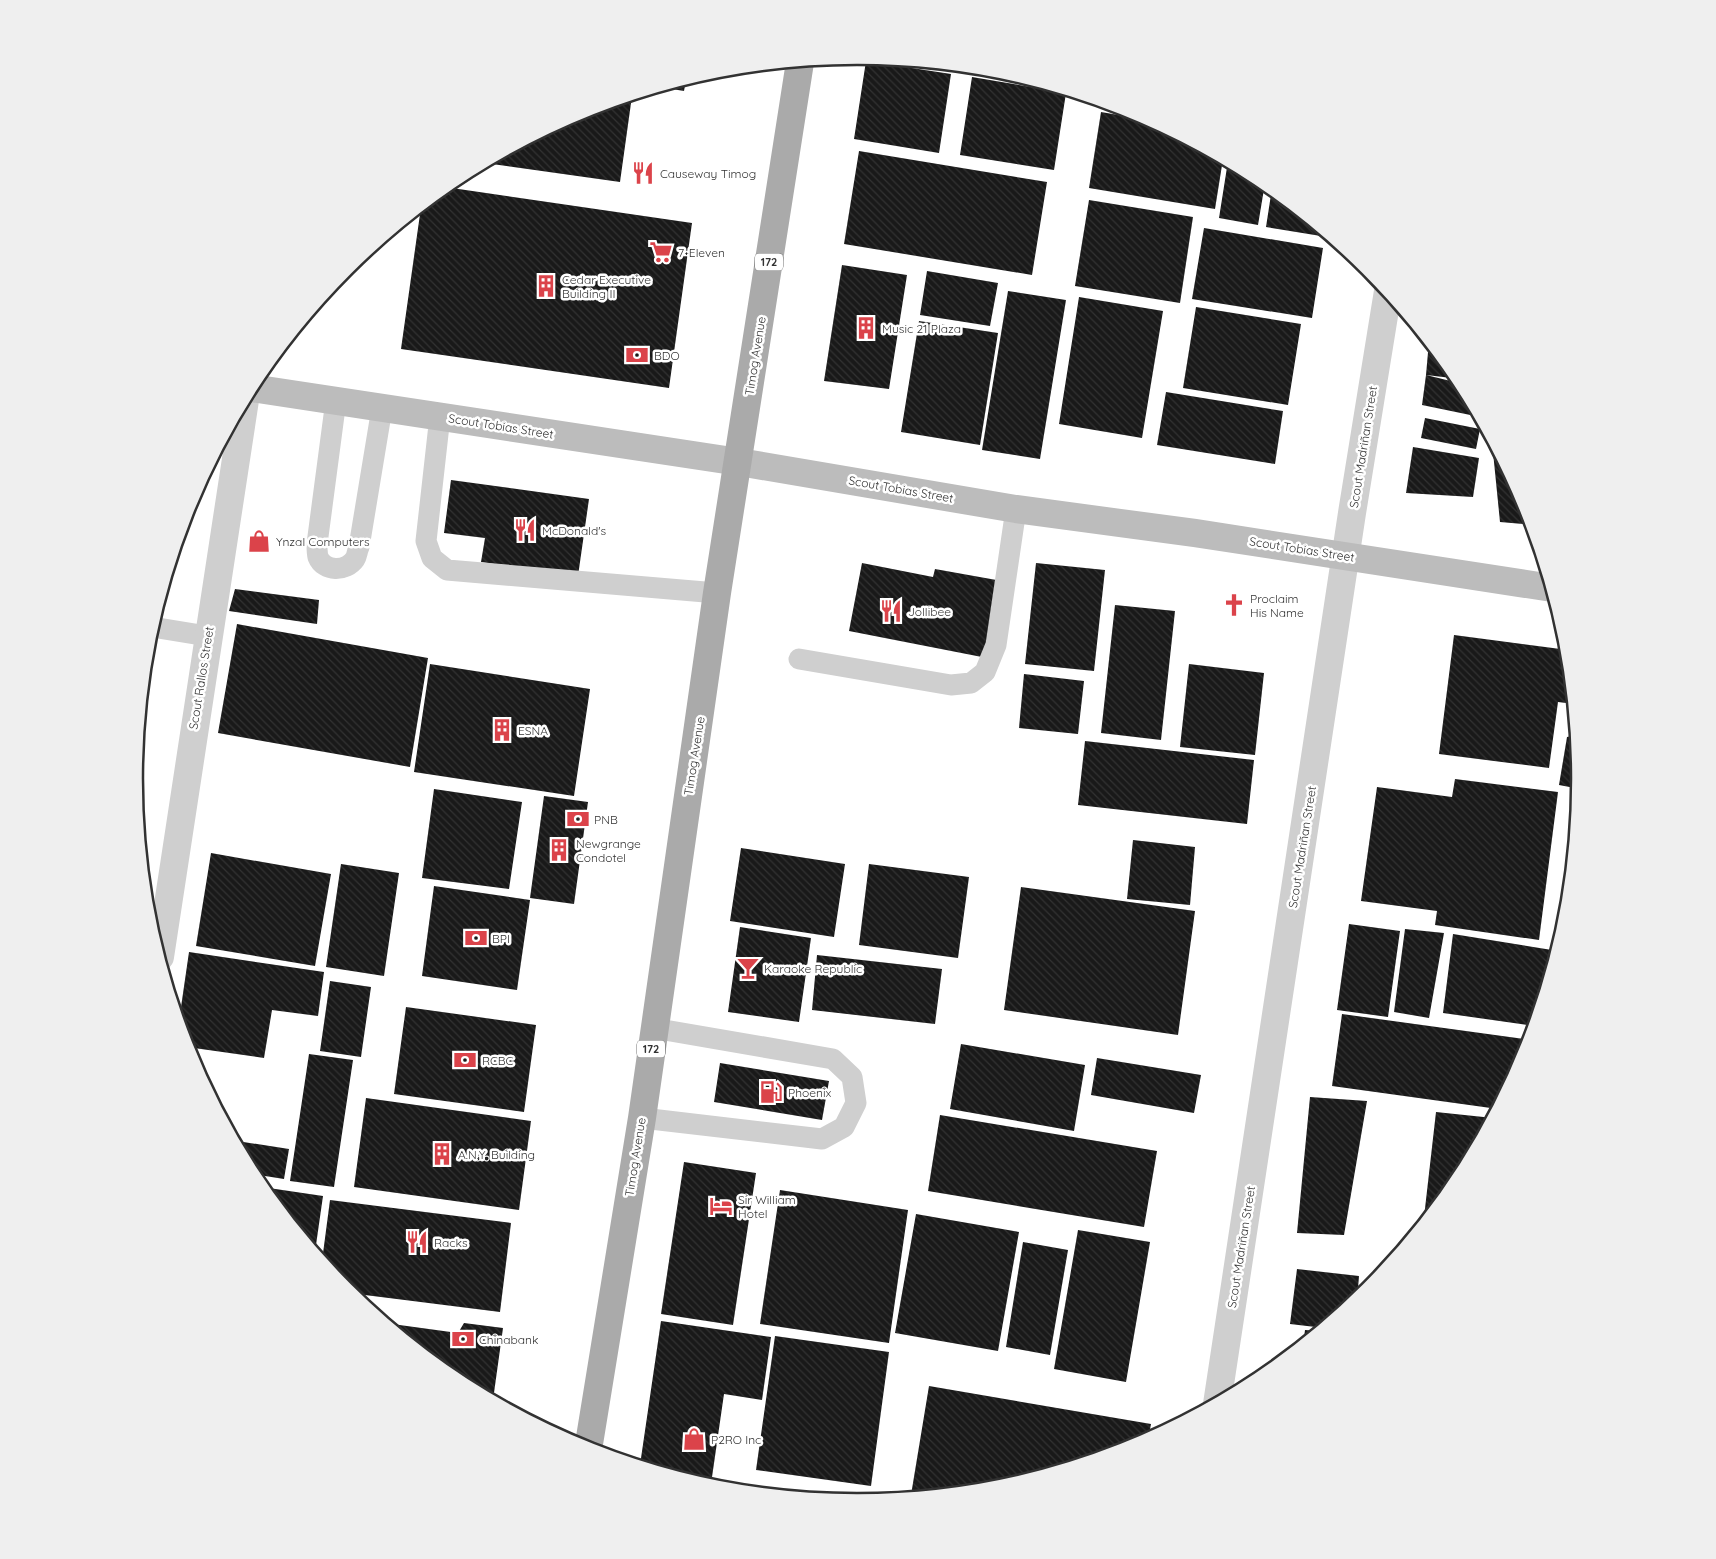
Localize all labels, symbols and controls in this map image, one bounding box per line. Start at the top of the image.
restaurant icon: Causeway Timog [630,160,656,186]
place label: Causeway Timog [660,166,756,181]
supermarket icon: 7-Eleven [648,239,674,265]
place label: 7-Eleven [678,245,725,260]
road number: 172 [755,253,783,270]
place label: Cedar Executive Building II [562,272,651,301]
building icon: Cedar Executive Building II [533,273,559,299]
street label: Timog Avenue [741,315,769,397]
building icon: Music 21 Plaza [853,315,879,341]
place label: Music 21 Plaza [882,321,961,336]
bank icon: BDO [624,342,650,368]
place label: BDO [654,348,680,363]
street label: Scout Madriñan Street [1346,385,1380,509]
street label: Scout Tobias Street [447,410,555,442]
street label: Scout Tobias Street [847,472,955,506]
restaurant icon: McDonald's [512,517,538,543]
place label: McDonald's [542,523,607,538]
shop icon: Ynzal Computers [246,528,272,554]
street label: Scout Tobias Street [1248,533,1356,565]
place label: Ynzal Computers [276,534,370,549]
place label: Proclaim His Name [1250,591,1304,620]
church icon: Proclaim His Name [1221,592,1247,618]
restaurant icon: Jollibee [878,598,904,624]
place label: Jollibee [908,604,951,619]
street label: Scout Rallos Street [185,625,217,731]
street label: Timog Avenue [680,715,708,797]
building icon: ESNA [489,717,515,743]
place label: ESNA [518,723,548,738]
street label: Scout Madriñan Street [1285,785,1319,909]
bank icon: PNB [565,806,591,832]
place label: PNB [594,812,618,827]
place label: Newgrange Condotel [576,836,641,865]
building icon: Newgrange Condotel [546,837,572,863]
bank icon: BPI [463,925,489,951]
place label: BPI [492,931,510,946]
bar icon: Karaoke Republic [735,955,761,981]
place label: Karaoke Republic [764,961,862,976]
road number: 172 [637,1040,665,1058]
bank icon: RCBC [452,1047,478,1073]
place label: RCBC [482,1053,514,1068]
fuel station icon: Phoenix [758,1079,784,1105]
place label: Phoenix [788,1085,832,1100]
street label: Timog Avenue [621,1116,649,1198]
building icon: A.N.Y. Building [429,1141,455,1167]
place label: A.N.Y. Building [458,1147,535,1162]
street label: Scout Madriñan Street [1224,1185,1258,1309]
place label: Sir William Hotel [738,1192,796,1221]
hotel icon: Sir William Hotel [708,1193,734,1219]
restaurant icon: Racks [404,1229,430,1255]
place label: Racks [434,1235,468,1250]
bank icon: Chinabank [450,1326,476,1352]
place label: Chinabank [479,1332,538,1347]
shop icon: P2RO Inc [681,1426,707,1452]
place label: P2RO Inc [711,1432,761,1447]

